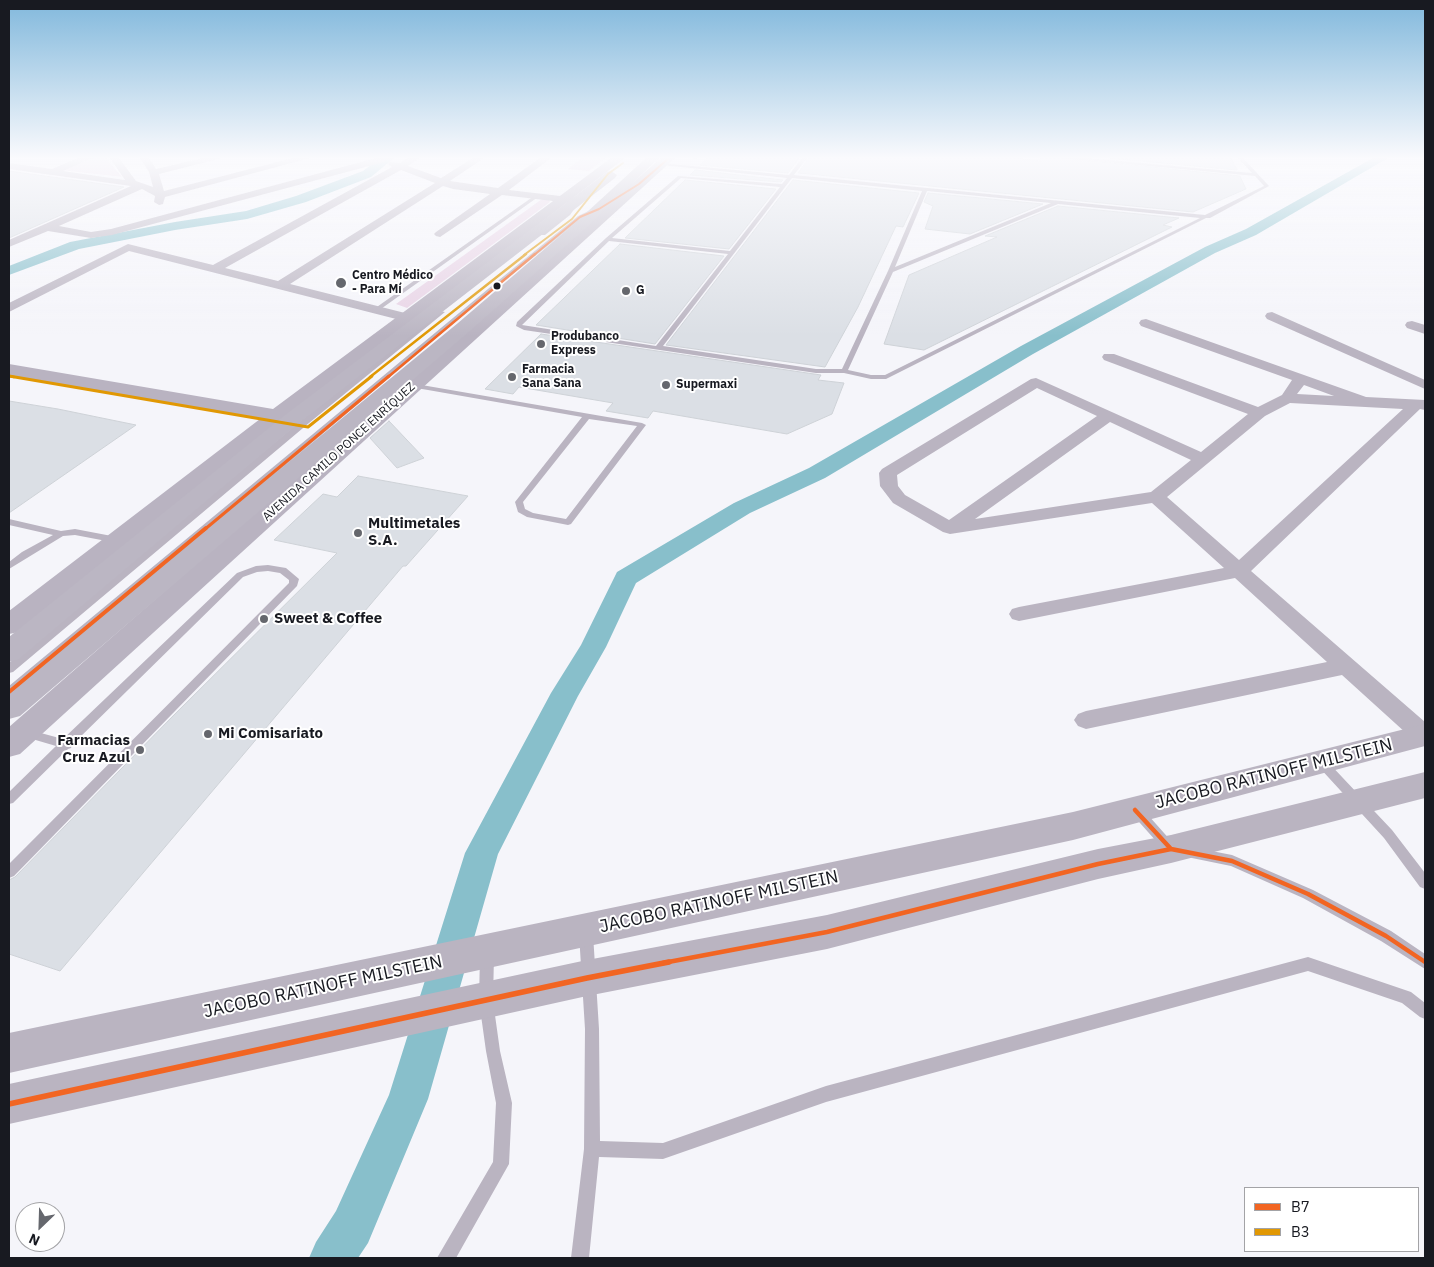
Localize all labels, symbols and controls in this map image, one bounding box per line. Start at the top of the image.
place label: Centro Médico - Para Mí [352,269,433,297]
marker: Centro Médico - Para Mí [334,276,348,290]
unlabelled marker [492,281,502,291]
place label: G [636,284,645,298]
marker: G [620,285,632,297]
place label: Produbanco Express [551,330,619,358]
marker: Produbanco Express [535,338,547,350]
place label: Farmacia Sana Sana [522,363,581,391]
marker: Farmacia Sana Sana [506,371,518,383]
place label: Supermaxi [676,378,737,392]
marker: Supermaxi [660,379,672,391]
street label: AVENIDA CAMILO PONCE ENRÍQUEZ [260,380,418,524]
place label: Multimetales S.A. [368,515,460,550]
marker: Multimetales S.A. [352,527,364,539]
place label: Sweet & Coffee [274,610,382,628]
marker: Sweet & Coffee [258,613,270,625]
place label: Mi Comisariato [218,725,323,743]
marker: Mi Comisariato [202,728,214,740]
place label: Farmacias Cruz Azul [57,732,130,767]
street label: JACOBO RATINOFF MILSTEIN [1153,734,1395,814]
marker: Farmacias Cruz Azul [134,744,146,756]
street label: JACOBO RATINOFF MILSTEIN [598,866,840,938]
street label: JACOBO RATINOFF MILSTEIN [202,951,444,1023]
legend [1244,1187,1419,1252]
text: B7 [1291,1197,1310,1216]
north arrow [15,1202,65,1252]
text: B3 [1291,1222,1310,1241]
text: N [26,1230,43,1250]

